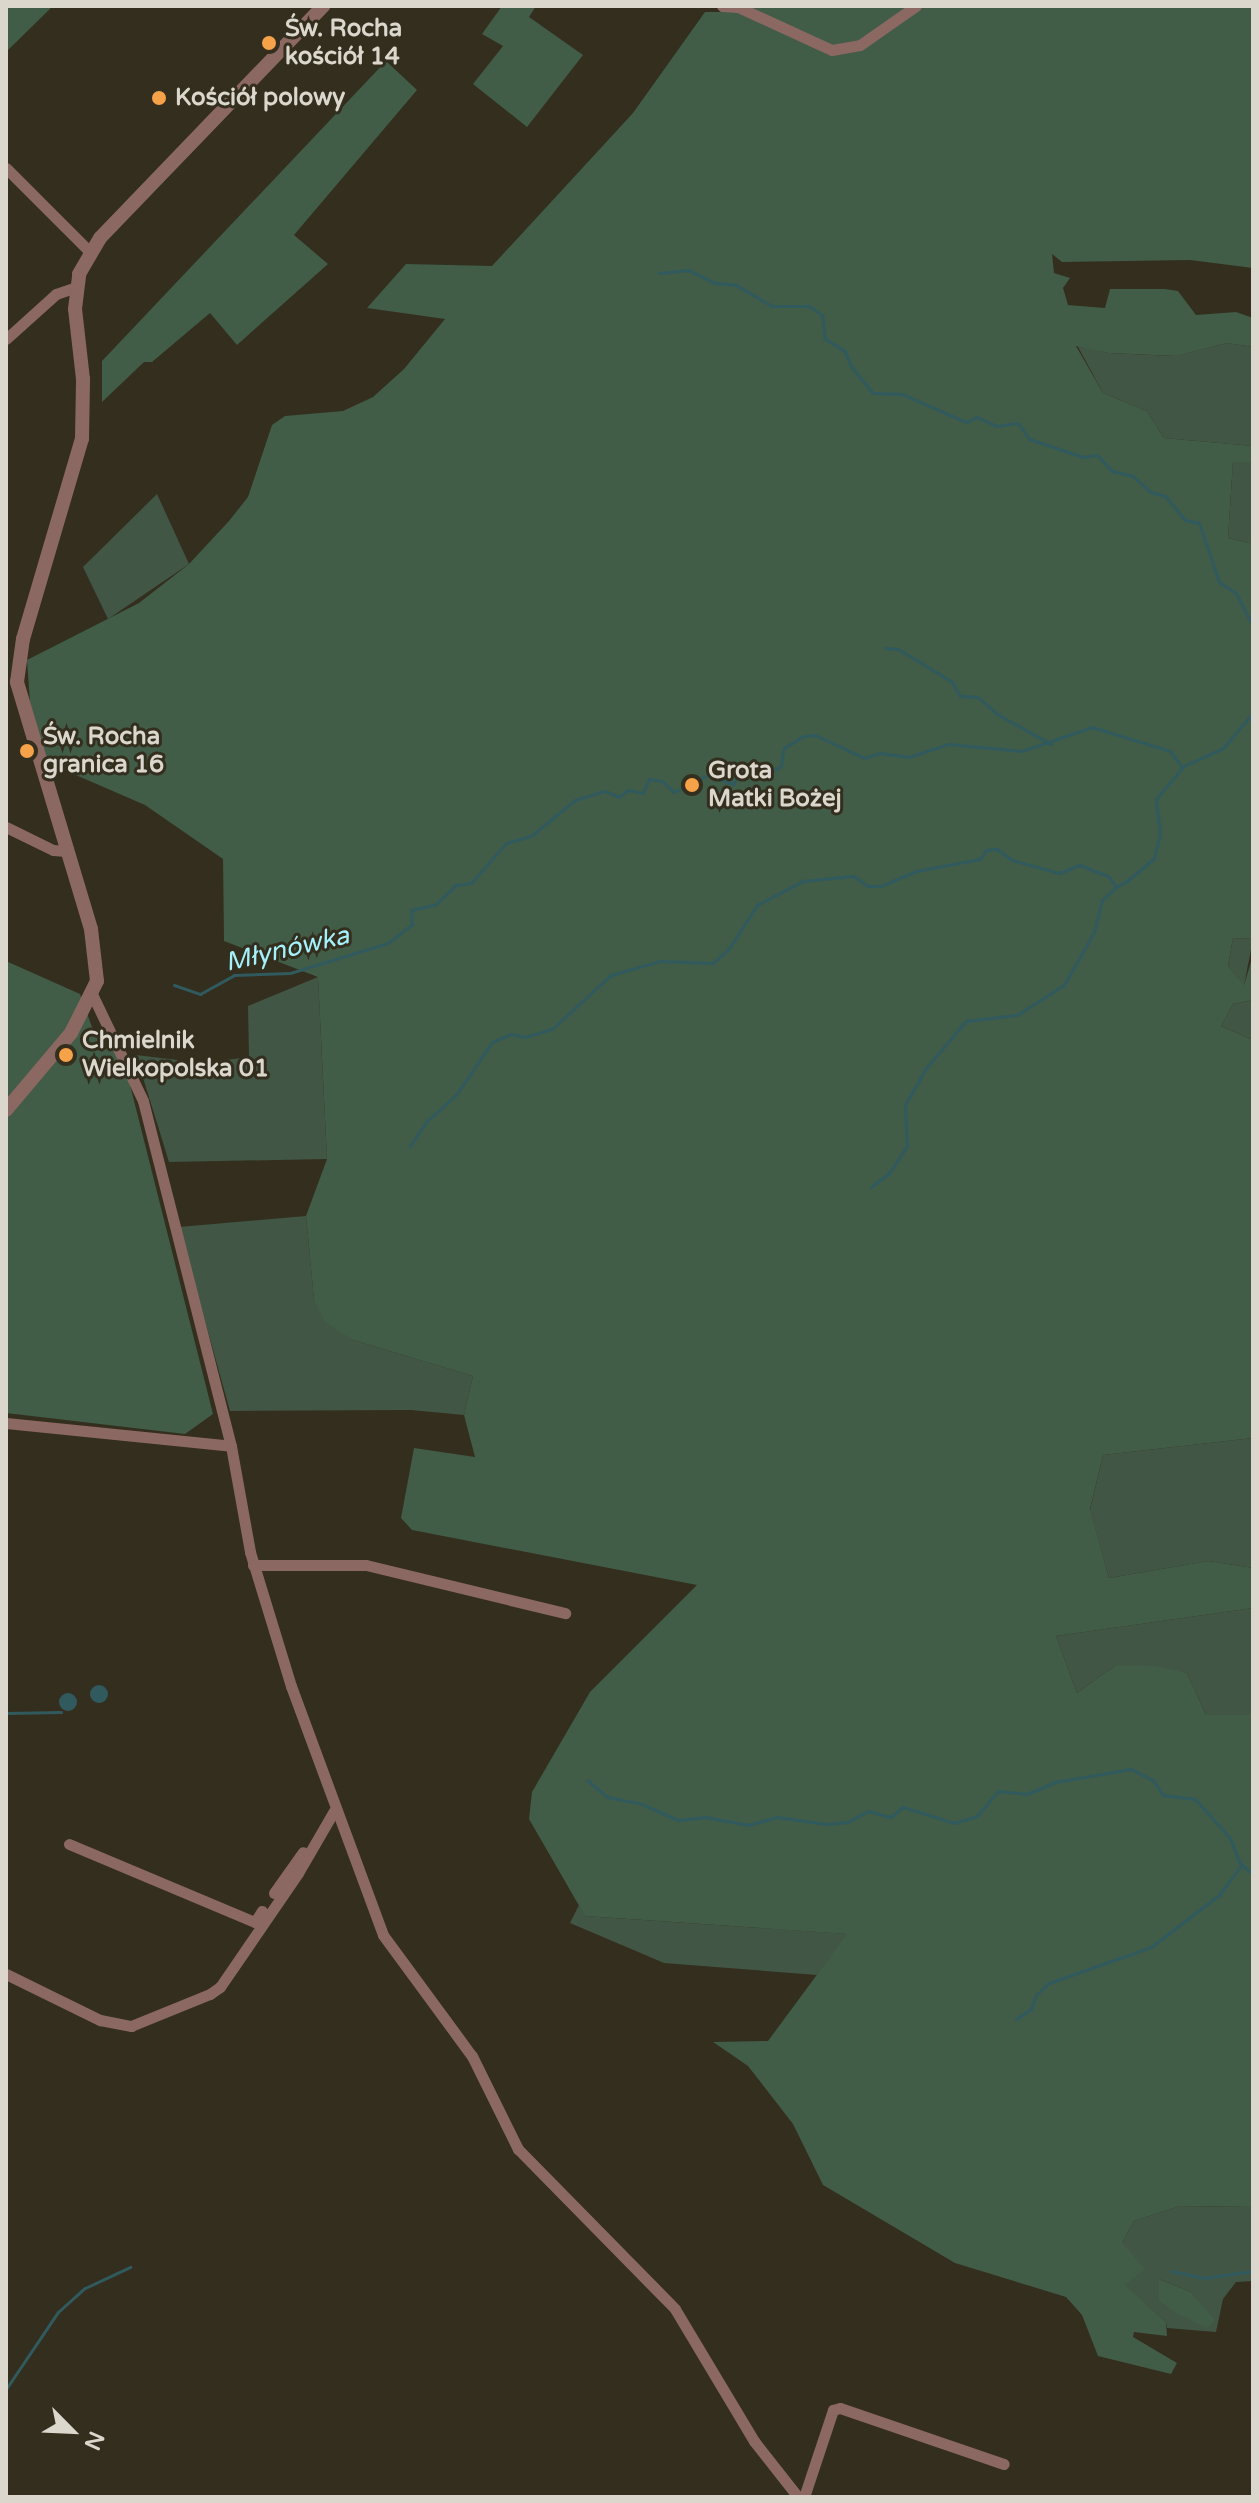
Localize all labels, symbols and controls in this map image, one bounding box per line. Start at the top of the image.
place label: Św. Rocha kościół 14 [285,15,402,71]
marker: Św. Rocha kościół 14 [260,34,278,52]
place label: Kościół polowy [175,84,345,112]
marker: Kościół polowy [150,89,168,107]
place label: Św. Rocha granica 16 [43,723,164,779]
marker: Św. Rocha granica 16 [18,742,36,760]
place label: Grota Matki Bożej [708,757,842,813]
marker: Grota Matki Bożej [683,776,701,794]
water label: Młynówka [222,920,352,978]
place label: Chmielnik Wielkopolska 01 [82,1027,269,1083]
marker: Chmielnik Wielkopolska 01 [57,1046,75,1064]
north arrow [32,2391,112,2471]
text: N [78,2427,109,2454]

